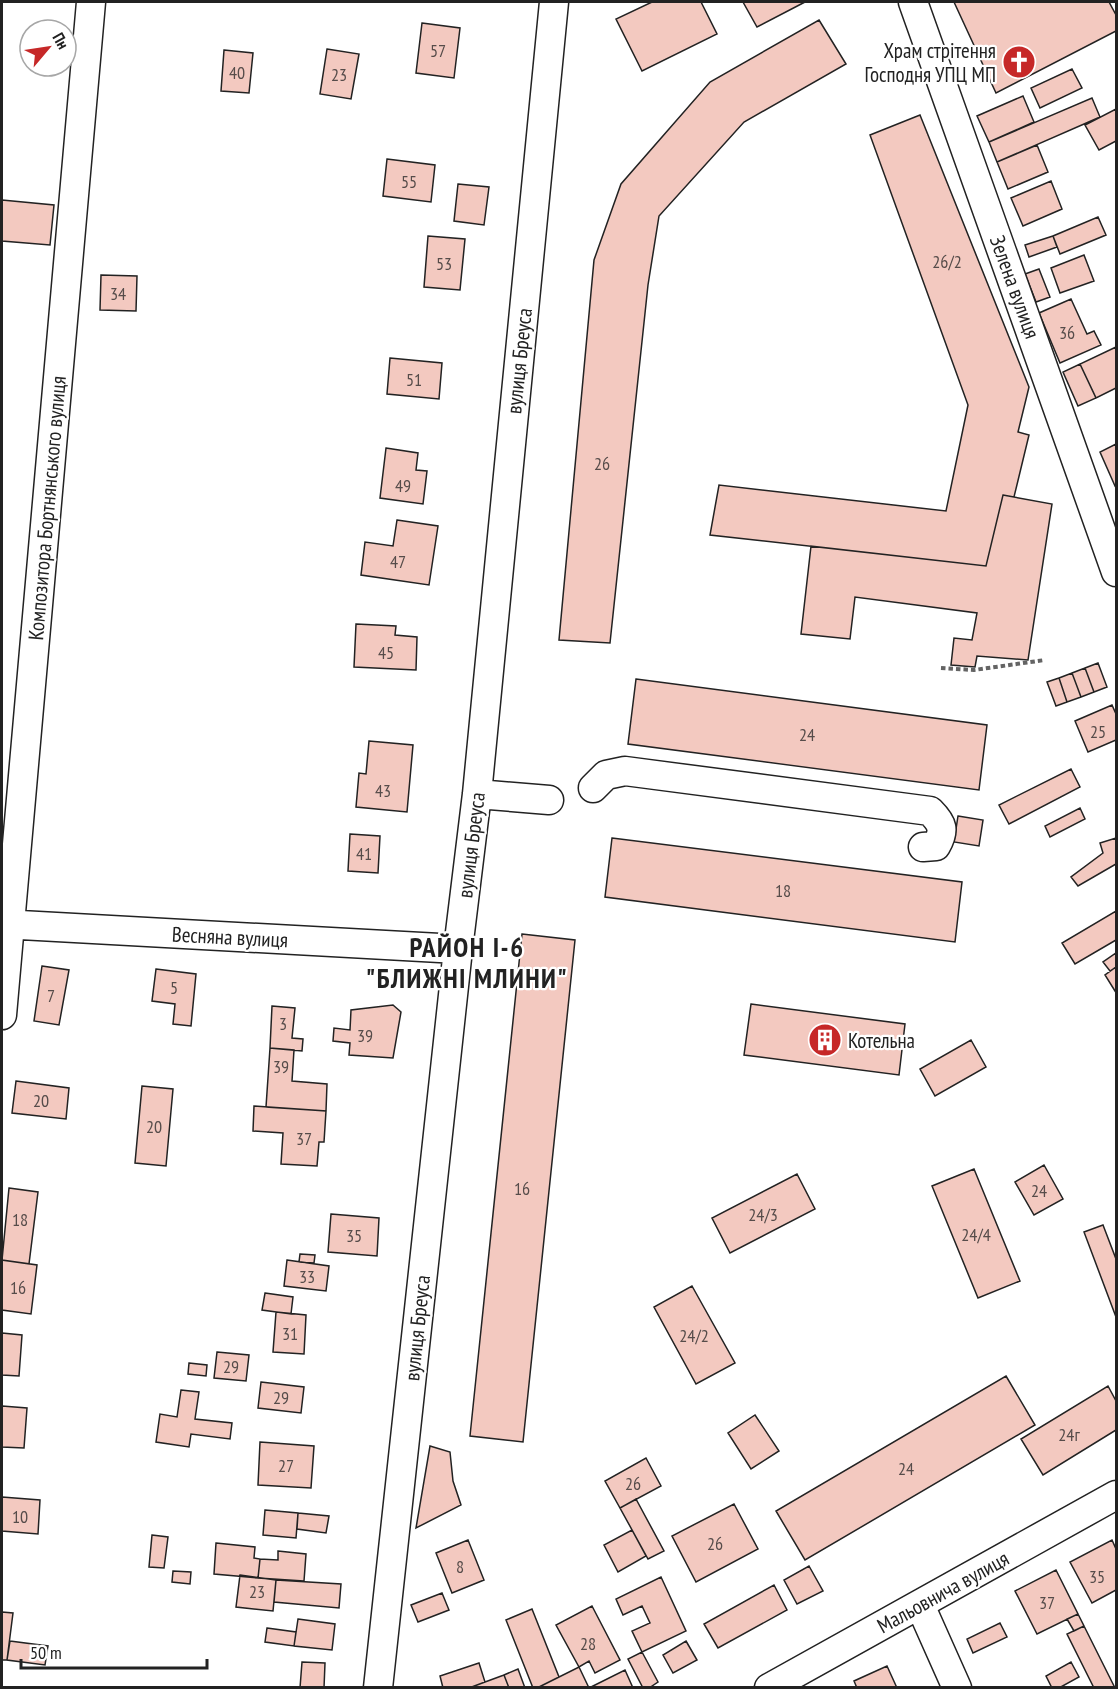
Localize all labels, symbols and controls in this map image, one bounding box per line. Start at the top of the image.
north arrow [18,18,78,78]
text: Пн [49,29,74,52]
place label: Храм стрітення Господня УПЦ МП [864,37,996,88]
house number: 57 [430,39,446,62]
church icon: Храм стрітення Господня УПЦ МП [1001,44,1037,80]
house number: 40 [229,61,245,84]
house number: 23 [331,63,347,86]
house number: 55 [401,170,417,193]
street label: Зелена вулиця [984,232,1046,342]
house number: 26/2 [932,250,962,273]
house number: 53 [436,252,452,275]
house number: 34 [110,282,126,305]
street label: вулиця Бреуса [500,307,538,415]
house number: 36 [1059,321,1075,344]
house number: 51 [406,368,422,391]
street label: Композитора Бортнянського вулиця [22,375,72,641]
house number: 26 [594,452,610,475]
house number: 49 [395,474,411,497]
house number: 47 [390,550,406,573]
house number: 45 [378,641,394,664]
house number: 25 [1090,720,1106,743]
house number: 24 [799,723,815,746]
house number: 43 [375,779,391,802]
street label: вулиця Бреуса [451,791,491,899]
house number: 41 [356,842,372,865]
house number: 18 [775,879,791,902]
street label: Весняна вулиця [171,920,289,954]
district label: РАЙОН І-6 "БЛИЖНІ МЛИНИ" [366,930,568,995]
house number: 5 [170,976,178,999]
house number: 7 [47,984,55,1007]
house number: 3 [279,1012,287,1035]
building icon: Котельна [807,1022,843,1058]
house number: 39 [357,1024,373,1047]
place label: Котельна [848,1027,915,1054]
house number: 39 [273,1055,289,1078]
house number: 20 [33,1089,49,1112]
house number: 20 [146,1115,162,1138]
house number: 37 [296,1127,312,1150]
house number: 16 [514,1177,530,1200]
house number: 24 [1031,1179,1047,1202]
house number: 24/3 [748,1203,778,1226]
house number: 18 [12,1208,28,1231]
house number: 24/4 [961,1223,991,1246]
house number: 35 [346,1224,362,1247]
house number: 33 [299,1265,315,1288]
street label: вулиця Бреуса [398,1274,436,1382]
house number: 16 [10,1276,26,1299]
house number: 31 [282,1322,298,1345]
house number: 24/2 [679,1324,709,1347]
house number: 29 [223,1355,239,1378]
house number: 29 [273,1386,289,1409]
house number: 24г [1058,1423,1080,1446]
house number: 27 [278,1454,294,1477]
house number: 24 [898,1457,914,1480]
house number: 26 [625,1472,641,1495]
house number: 10 [12,1505,28,1528]
house number: 26 [707,1532,723,1555]
street label: Мальовнича вулиця [872,1545,1014,1639]
house number: 8 [456,1555,464,1578]
house number: 35 [1089,1565,1105,1588]
house number: 23 [249,1580,265,1603]
house number: 37 [1039,1591,1055,1614]
scale bar [21,1632,207,1670]
house number: 28 [580,1632,596,1655]
text: 50 m [30,1641,62,1664]

